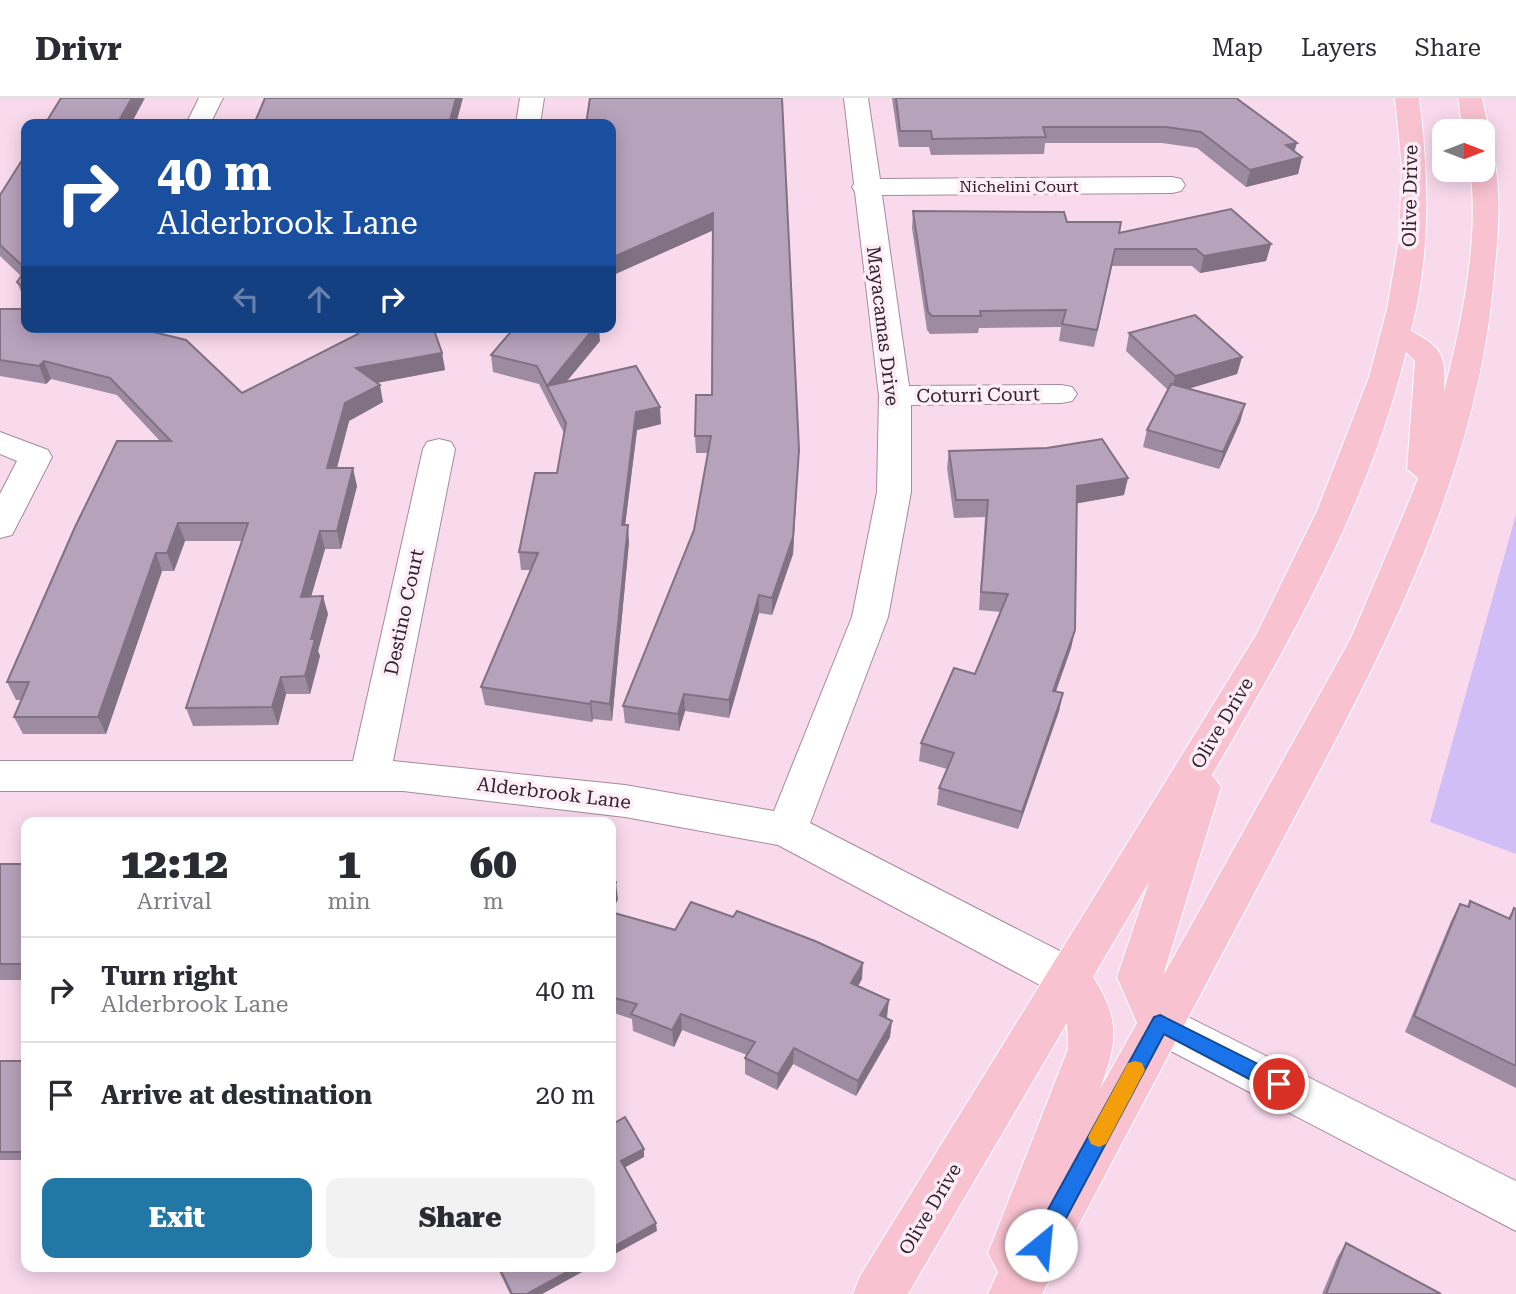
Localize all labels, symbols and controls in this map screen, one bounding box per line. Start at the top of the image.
text: Drivr [35,29,122,68]
text: Map [1212,34,1263,62]
text: Layers [1301,34,1377,62]
text: Share [1415,34,1481,62]
north arrow [1432,119,1494,182]
map controls [1432,119,1495,182]
text: 40 m [157,145,272,202]
street label: Olive Drive [1398,145,1422,247]
icon: right [42,147,133,238]
street label: Nichelini Court [959,177,1079,196]
text: Alderbrook Lane [157,204,418,242]
street label: Mayacamas Drive [862,245,904,407]
icon: left [227,280,265,318]
icon: ahead [300,280,338,318]
icon: right [373,280,411,318]
street label: Coturri Court [916,382,1040,408]
street label: Destino Court [379,547,429,677]
street label: Olive Drive [1186,673,1258,773]
street label: Alderbrook Lane [476,772,632,814]
text: 12:12 [120,839,228,888]
text: 1 [337,839,361,888]
text: 60 [470,839,517,888]
text: Arrival [137,888,212,915]
text: min [327,888,371,915]
text: m [483,888,504,915]
text: Turn right [101,961,237,991]
icon: right [42,971,80,1009]
text: 40 m [536,975,595,1005]
text: Alderbrook Lane [101,991,288,1018]
pin [1249,1054,1309,1114]
icon: arrive [1260,1065,1298,1103]
icon: arrive [42,1076,80,1114]
text: Arrive at destination [101,1080,372,1110]
text: 20 m [536,1080,595,1110]
street label: Olive Drive [894,1159,966,1259]
button: Exit [42,1178,312,1258]
button: Share [326,1178,595,1258]
position arrow [1004,1208,1078,1282]

